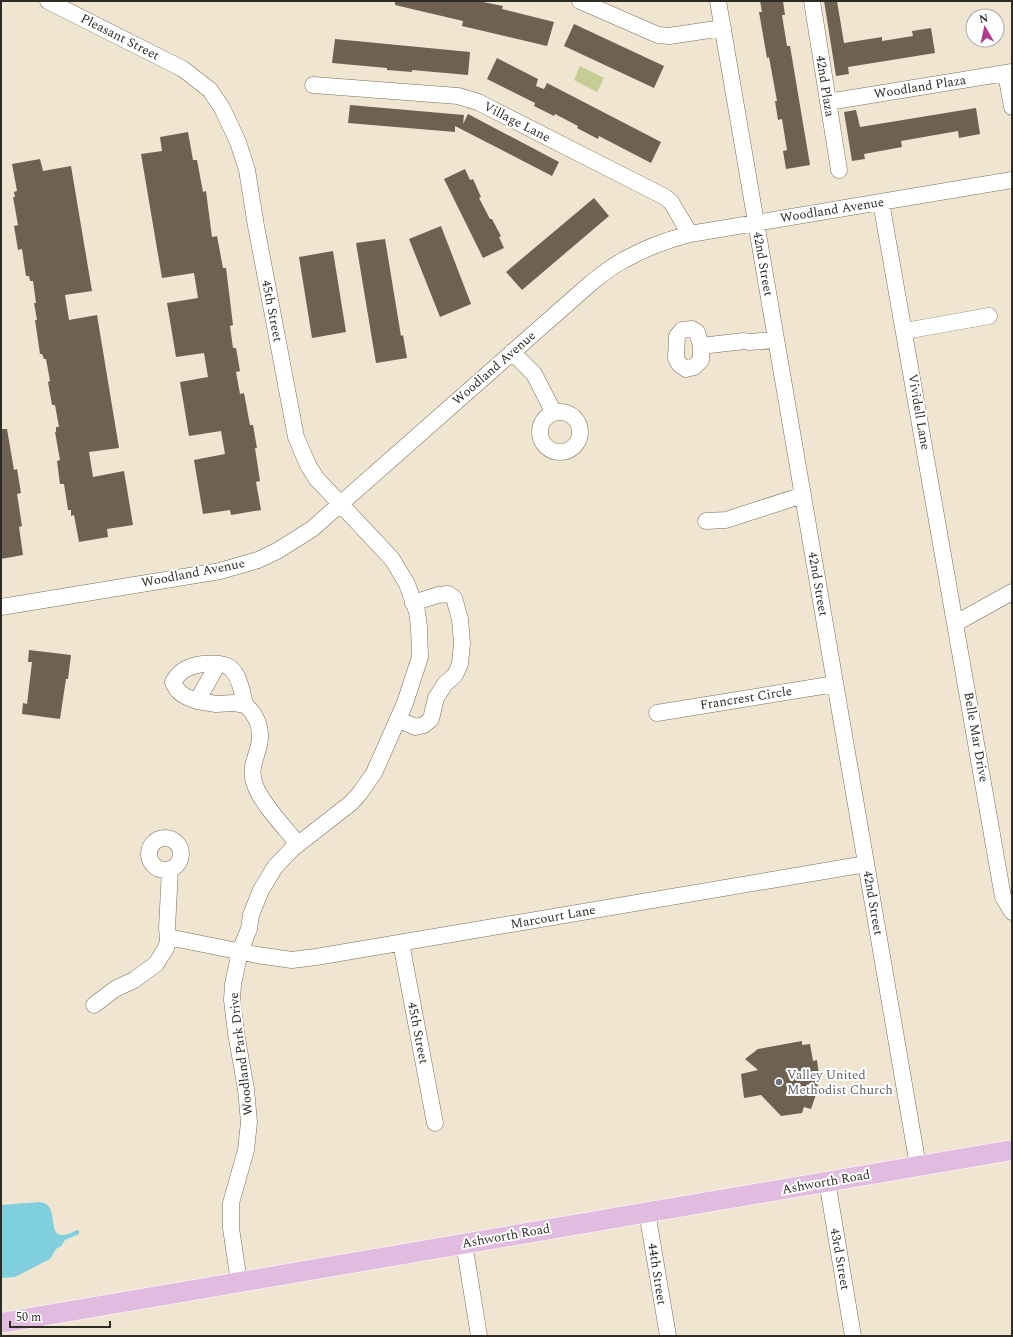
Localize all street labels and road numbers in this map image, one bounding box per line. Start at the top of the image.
street label: Pleasant Street [77,8,163,66]
street label: 42nd Plaza [810,54,840,119]
street label: Woodland Plaza [872,70,968,104]
street label: Village Lane [480,97,554,147]
street label: Woodland Avenue [779,192,885,228]
street label: 42nd Street [747,230,779,298]
street label: 45th Street [256,278,288,344]
street label: Woodland Avenue [448,326,540,410]
street label: Vividell Lane [902,372,936,452]
street label: 42nd Street [802,550,834,618]
street label: Woodland Avenue [140,553,246,593]
street label: Francrest Circle [699,681,793,715]
street label: Belle Mar Drive [958,690,994,784]
street label: 42nd Street [857,869,889,937]
street label: Marcourt Lane [509,900,597,934]
street label: Woodland Park Drive [224,991,258,1117]
street label: 45th Street [402,1000,434,1066]
street label: Ashworth Road [780,1164,872,1200]
street label: Ashworth Road [460,1218,552,1254]
street label: 43rd Street [825,1226,855,1292]
street label: 44th Street [642,1242,672,1307]

